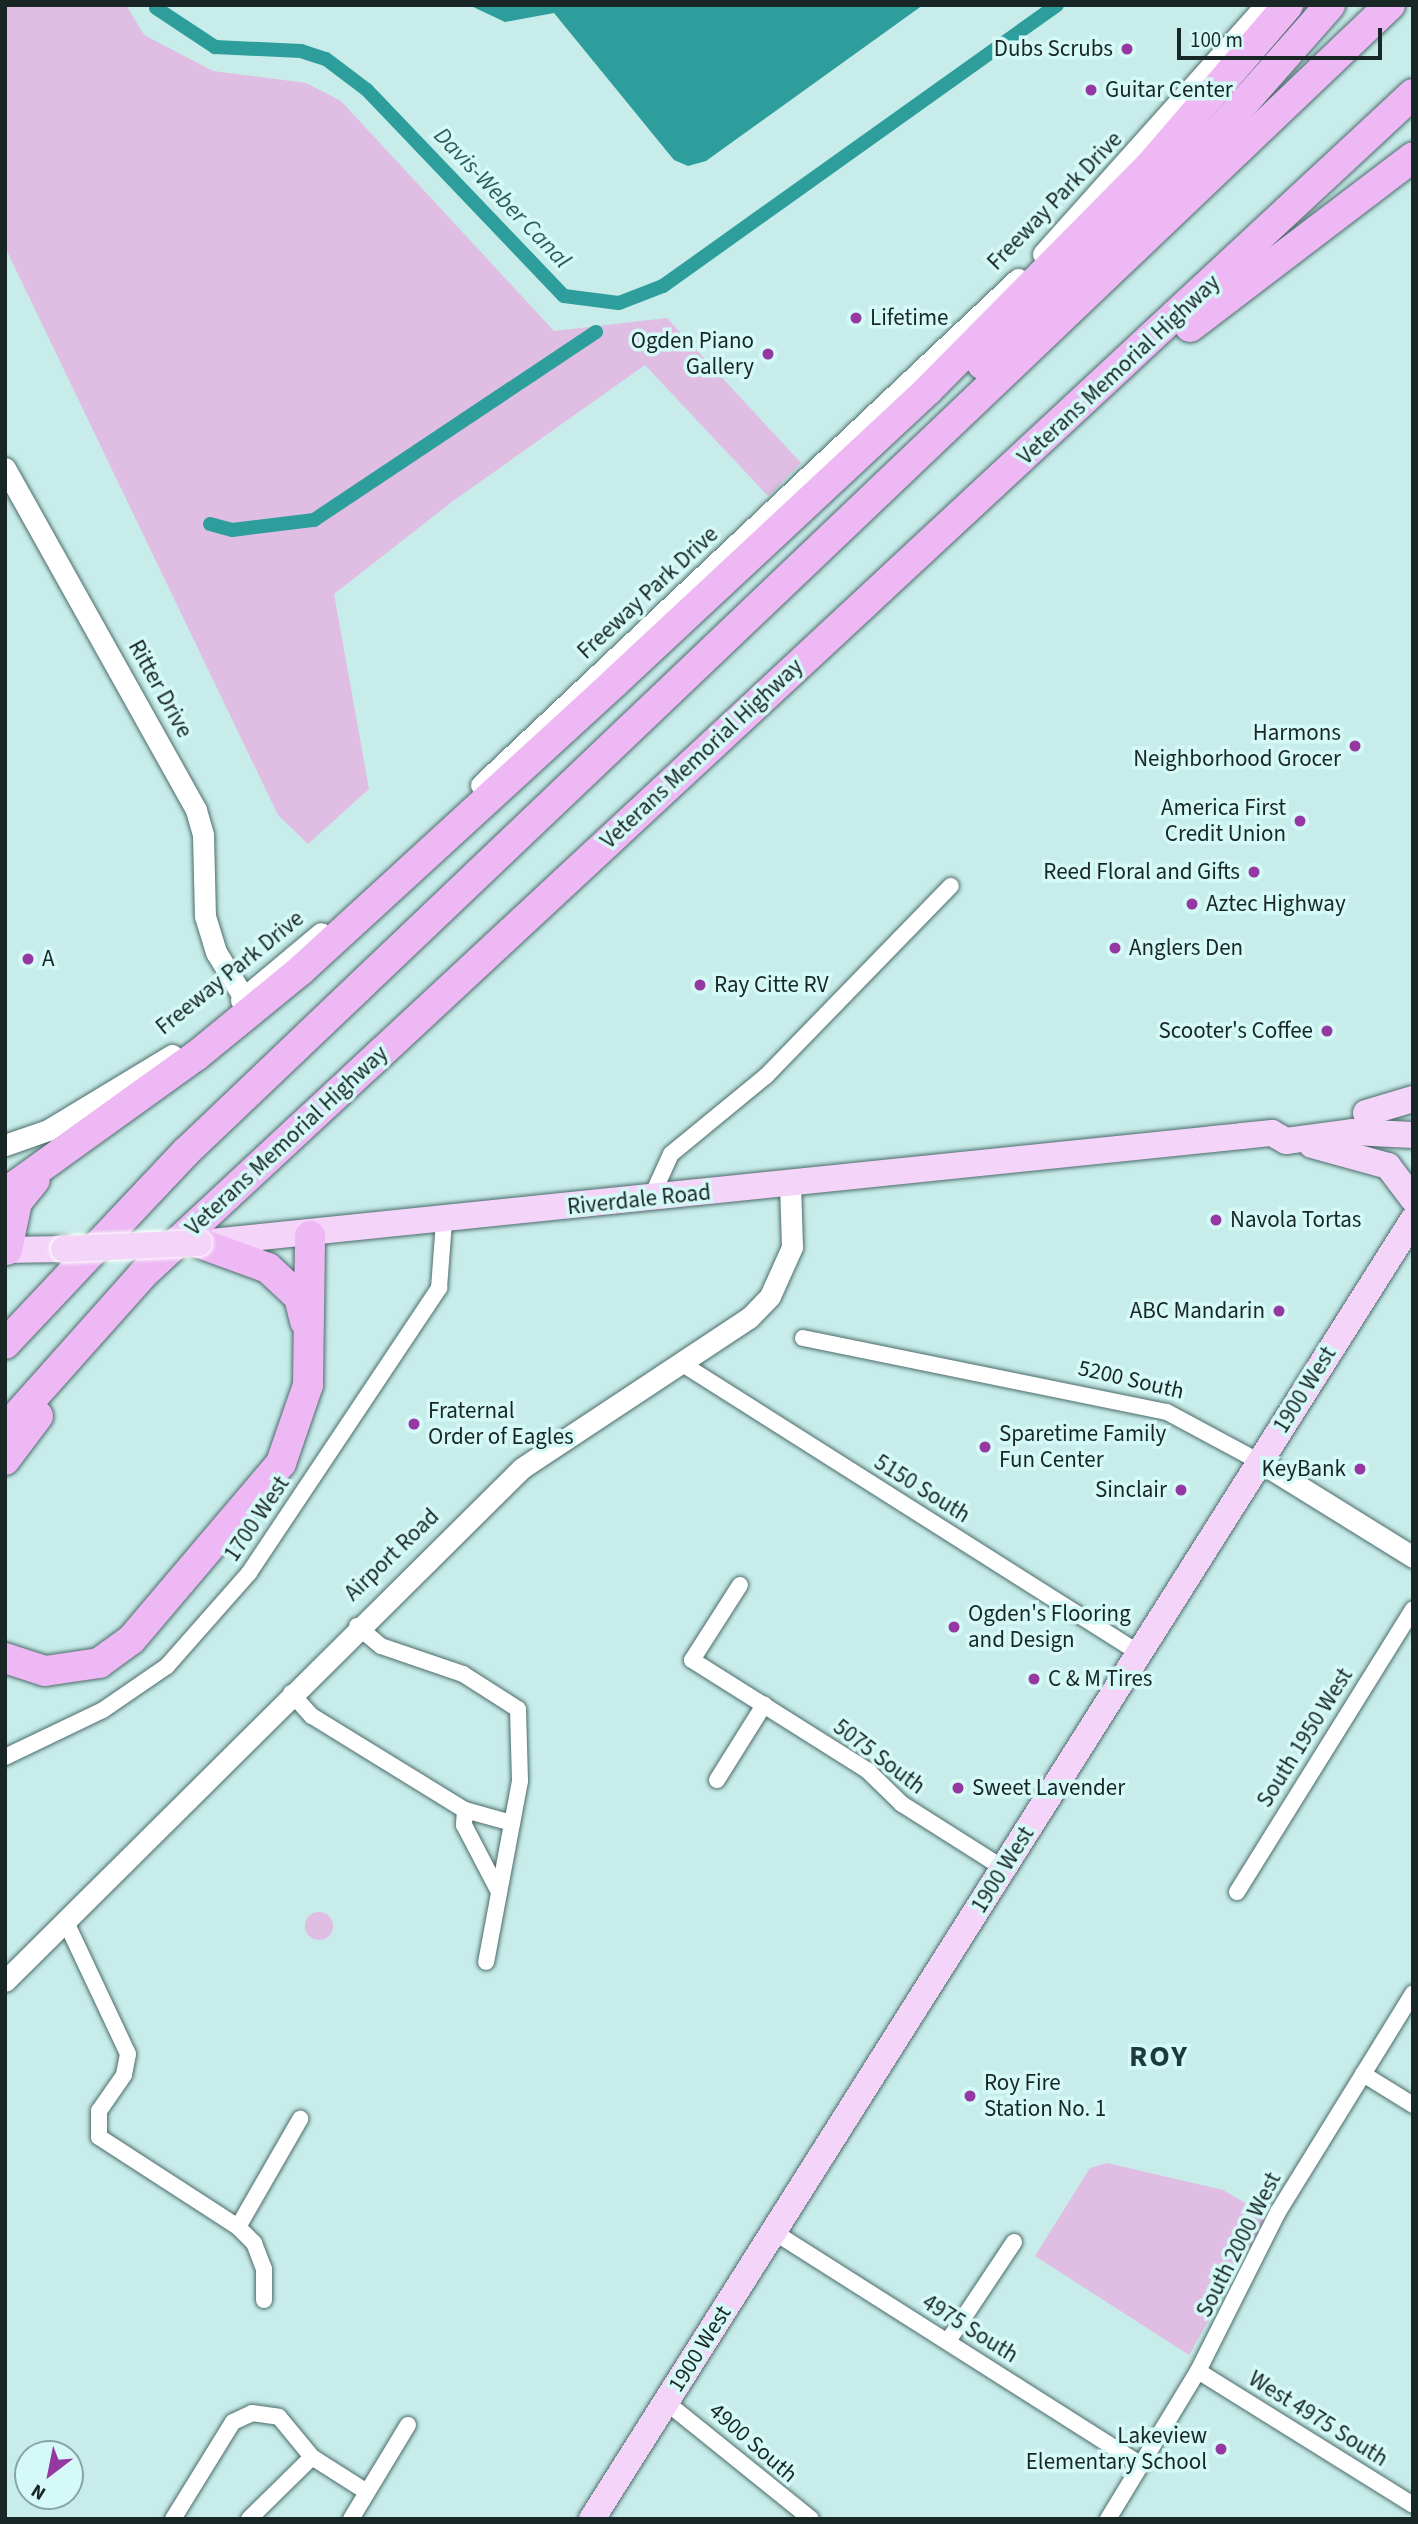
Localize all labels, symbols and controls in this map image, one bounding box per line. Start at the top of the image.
scale bar [1180,14,1385,58]
text: 100 m [1190,25,1243,55]
place label: Dubs Scrubs [994,35,1113,63]
marker: Dubs Scrubs [1119,41,1135,57]
place label: Guitar Center [1105,76,1233,104]
marker: Guitar Center [1083,82,1099,98]
water label: Davis-Weber Canal [427,122,577,274]
street label: Freeway Park Drive [982,126,1128,276]
street label: Veterans Memorial Highway [1012,269,1226,471]
place label: Lifetime [870,304,948,332]
marker: Lifetime [848,310,864,326]
place label: Ogden Piano Gallery [631,327,754,381]
marker: Ogden Piano Gallery [760,346,776,362]
street label: Freeway Park Drive [572,521,724,665]
street label: Ritter Drive [122,635,198,743]
street label: Veterans Memorial Highway [595,653,809,855]
place label: Harmons Neighborhood Grocer [1133,719,1341,773]
marker: Harmons Neighborhood Grocer [1347,738,1363,754]
place label: America First Credit Union [1161,794,1286,848]
marker: America First Credit Union [1292,813,1308,829]
place label: Reed Floral and Gifts [1043,858,1240,886]
marker: Reed Floral and Gifts [1246,864,1262,880]
place label: Aztec Highway [1206,890,1346,918]
marker: Aztec Highway [1184,896,1200,912]
street label: Freeway Park Drive [150,905,310,1041]
place label: Anglers Den [1129,934,1243,962]
marker: Anglers Den [1107,940,1123,956]
place label: A [42,945,54,973]
marker: A [20,951,36,967]
place label: Ray Citte RV [714,971,829,999]
marker: Ray Citte RV [692,977,708,993]
place label: Scooter's Coffee [1158,1017,1313,1045]
marker: Scooter's Coffee [1319,1023,1335,1039]
street label: Veterans Memorial Highway [180,1040,394,1242]
street label: Riverdale Road [566,1179,712,1221]
place label: Navola Tortas [1230,1206,1361,1234]
marker: Navola Tortas [1208,1212,1224,1228]
place label: ABC Mandarin [1130,1297,1265,1325]
marker: ABC Mandarin [1271,1303,1287,1319]
street label: 1900 West [1268,1342,1342,1438]
street label: 5200 South [1075,1354,1187,1406]
place label: Fraternal Order of Eagles [428,1397,574,1451]
marker: Fraternal Order of Eagles [406,1416,422,1432]
place label: Sparetime Family Fun Center [999,1420,1166,1474]
marker: Sparetime Family Fun Center [977,1439,993,1455]
street label: 5150 South [869,1449,975,1529]
place label: KeyBank [1262,1455,1346,1483]
marker: KeyBank [1352,1461,1368,1477]
street label: 1700 West [219,1471,295,1567]
place label: Sinclair [1095,1476,1167,1504]
marker: Sinclair [1173,1482,1189,1498]
street label: Airport Road [339,1503,445,1607]
place label: Ogden's Flooring and Design [968,1600,1131,1654]
marker: Ogden's Flooring and Design [946,1619,962,1635]
street label: South 1950 West [1251,1663,1359,1813]
place label: C & M Tires [1048,1665,1152,1693]
marker: C & M Tires [1026,1671,1042,1687]
street label: 5075 South [828,1714,930,1800]
place label: Sweet Lavender [972,1774,1125,1802]
marker: Sweet Lavender [950,1780,966,1796]
street label: 1900 West [966,1822,1040,1918]
district label: ROY [1129,2039,1189,2075]
place label: Roy Fire Station No. 1 [984,2069,1106,2123]
marker: Roy Fire Station No. 1 [962,2088,978,2104]
street label: South 2000 West [1191,2168,1287,2322]
street label: 4975 South [917,2289,1023,2369]
street label: 1900 West [663,2301,737,2397]
street label: West 4975 South [1243,2365,1393,2473]
street label: 4900 South [703,2397,803,2489]
place label: Lakeview Elementary School [1026,2422,1207,2476]
north arrow [14,2440,84,2510]
marker: Lakeview Elementary School [1213,2441,1229,2457]
text: N [26,2477,51,2506]

